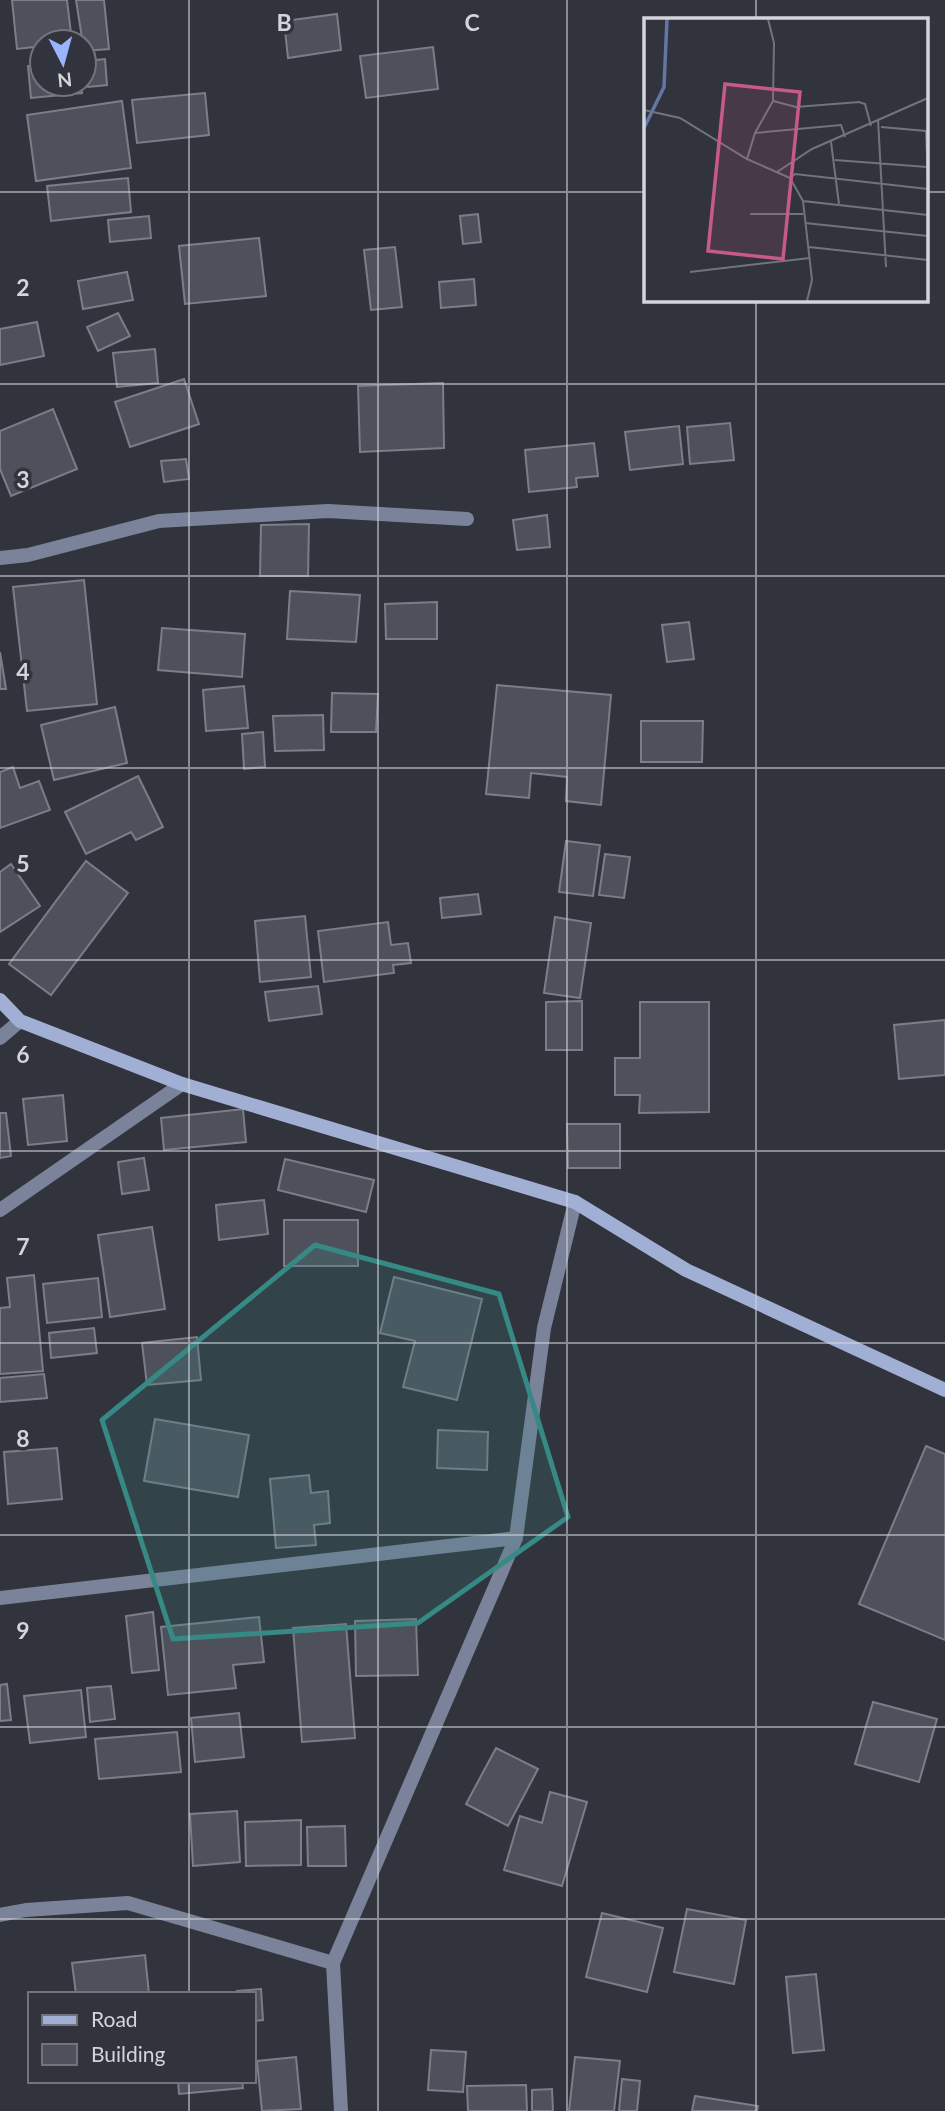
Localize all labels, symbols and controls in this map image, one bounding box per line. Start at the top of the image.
text: B [276,8,292,36]
text: C [464,8,480,36]
inset map [644,18,928,301]
north arrow [28,28,98,98]
text: N [56,68,73,93]
text: 2 [16,273,30,301]
text: 3 [16,465,30,493]
text: 4 [16,657,30,685]
text: 5 [16,849,30,877]
text: 6 [16,1040,30,1068]
text: 7 [16,1232,30,1260]
text: 8 [16,1424,30,1452]
text: 9 [16,1616,30,1644]
legend [28,1992,256,2083]
text: Road [91,2006,138,2031]
text: Building [91,2041,166,2066]

